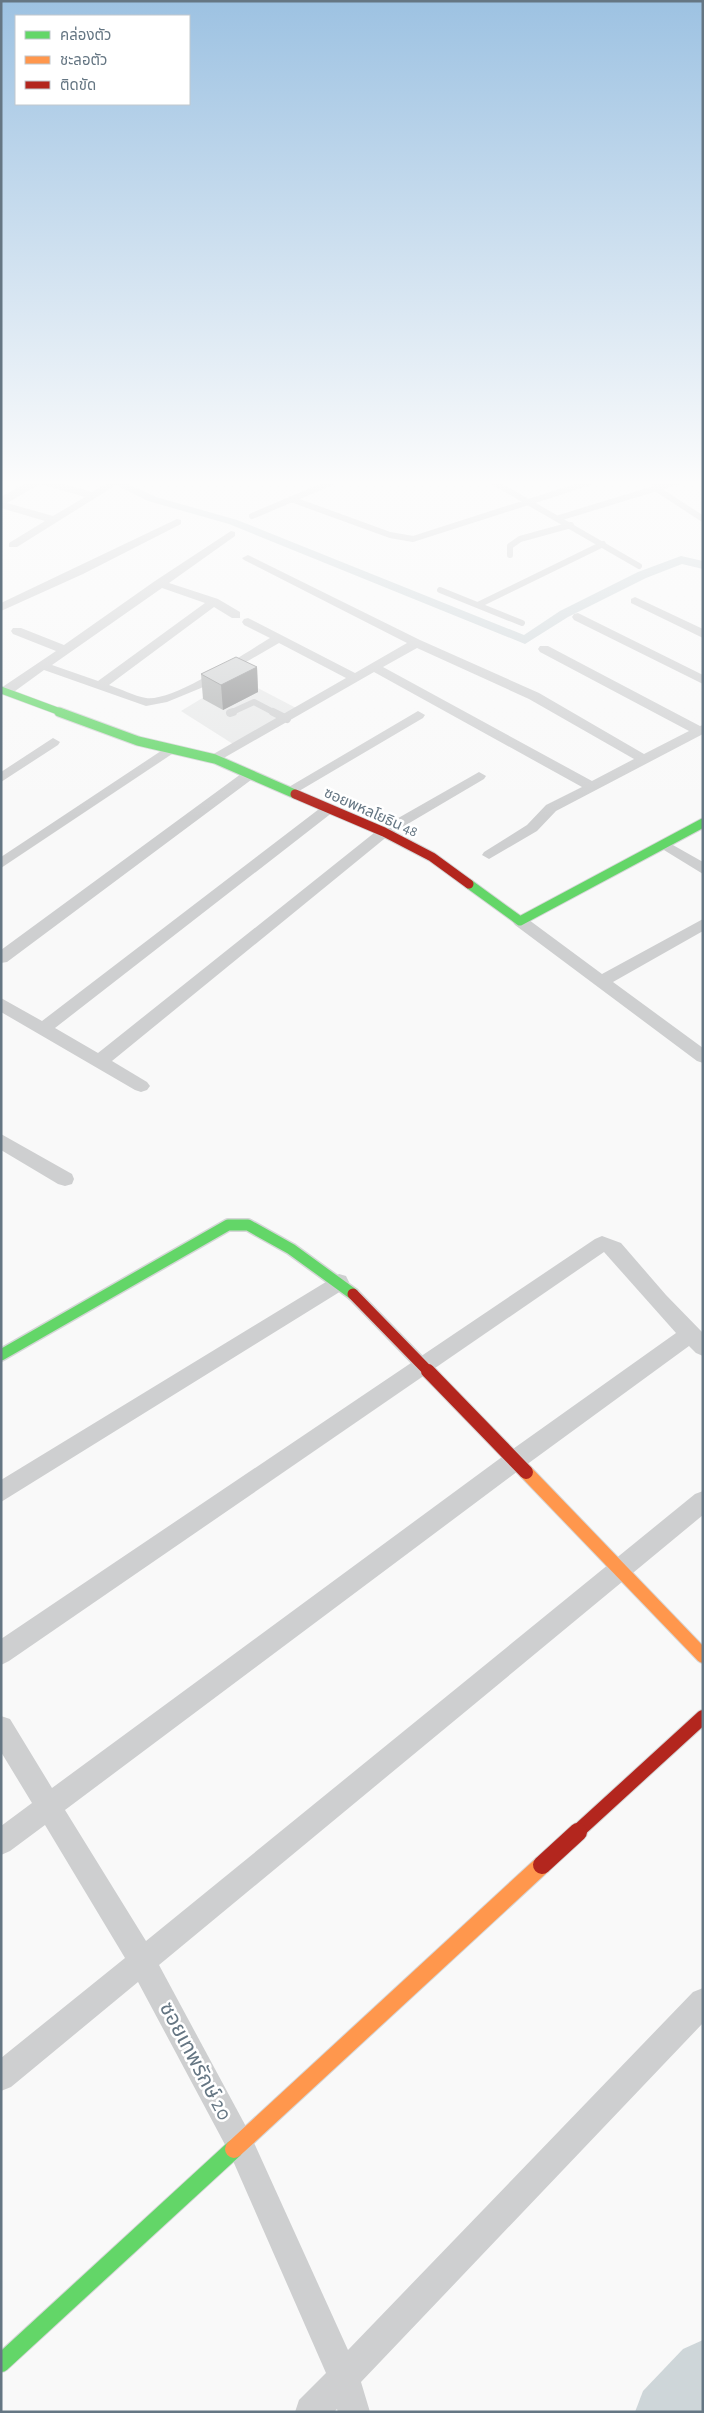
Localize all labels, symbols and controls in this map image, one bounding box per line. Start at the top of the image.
legend [15,15,190,105]
text: คล่องตัว [60,26,111,43]
text: ชะลอตัว [60,52,107,68]
text: ติดขัด [60,77,96,93]
street label: ซอยพหลโยธิน 48 [322,784,420,840]
street label: ซอยเทพรักษ์ 20 [156,1999,235,2124]

